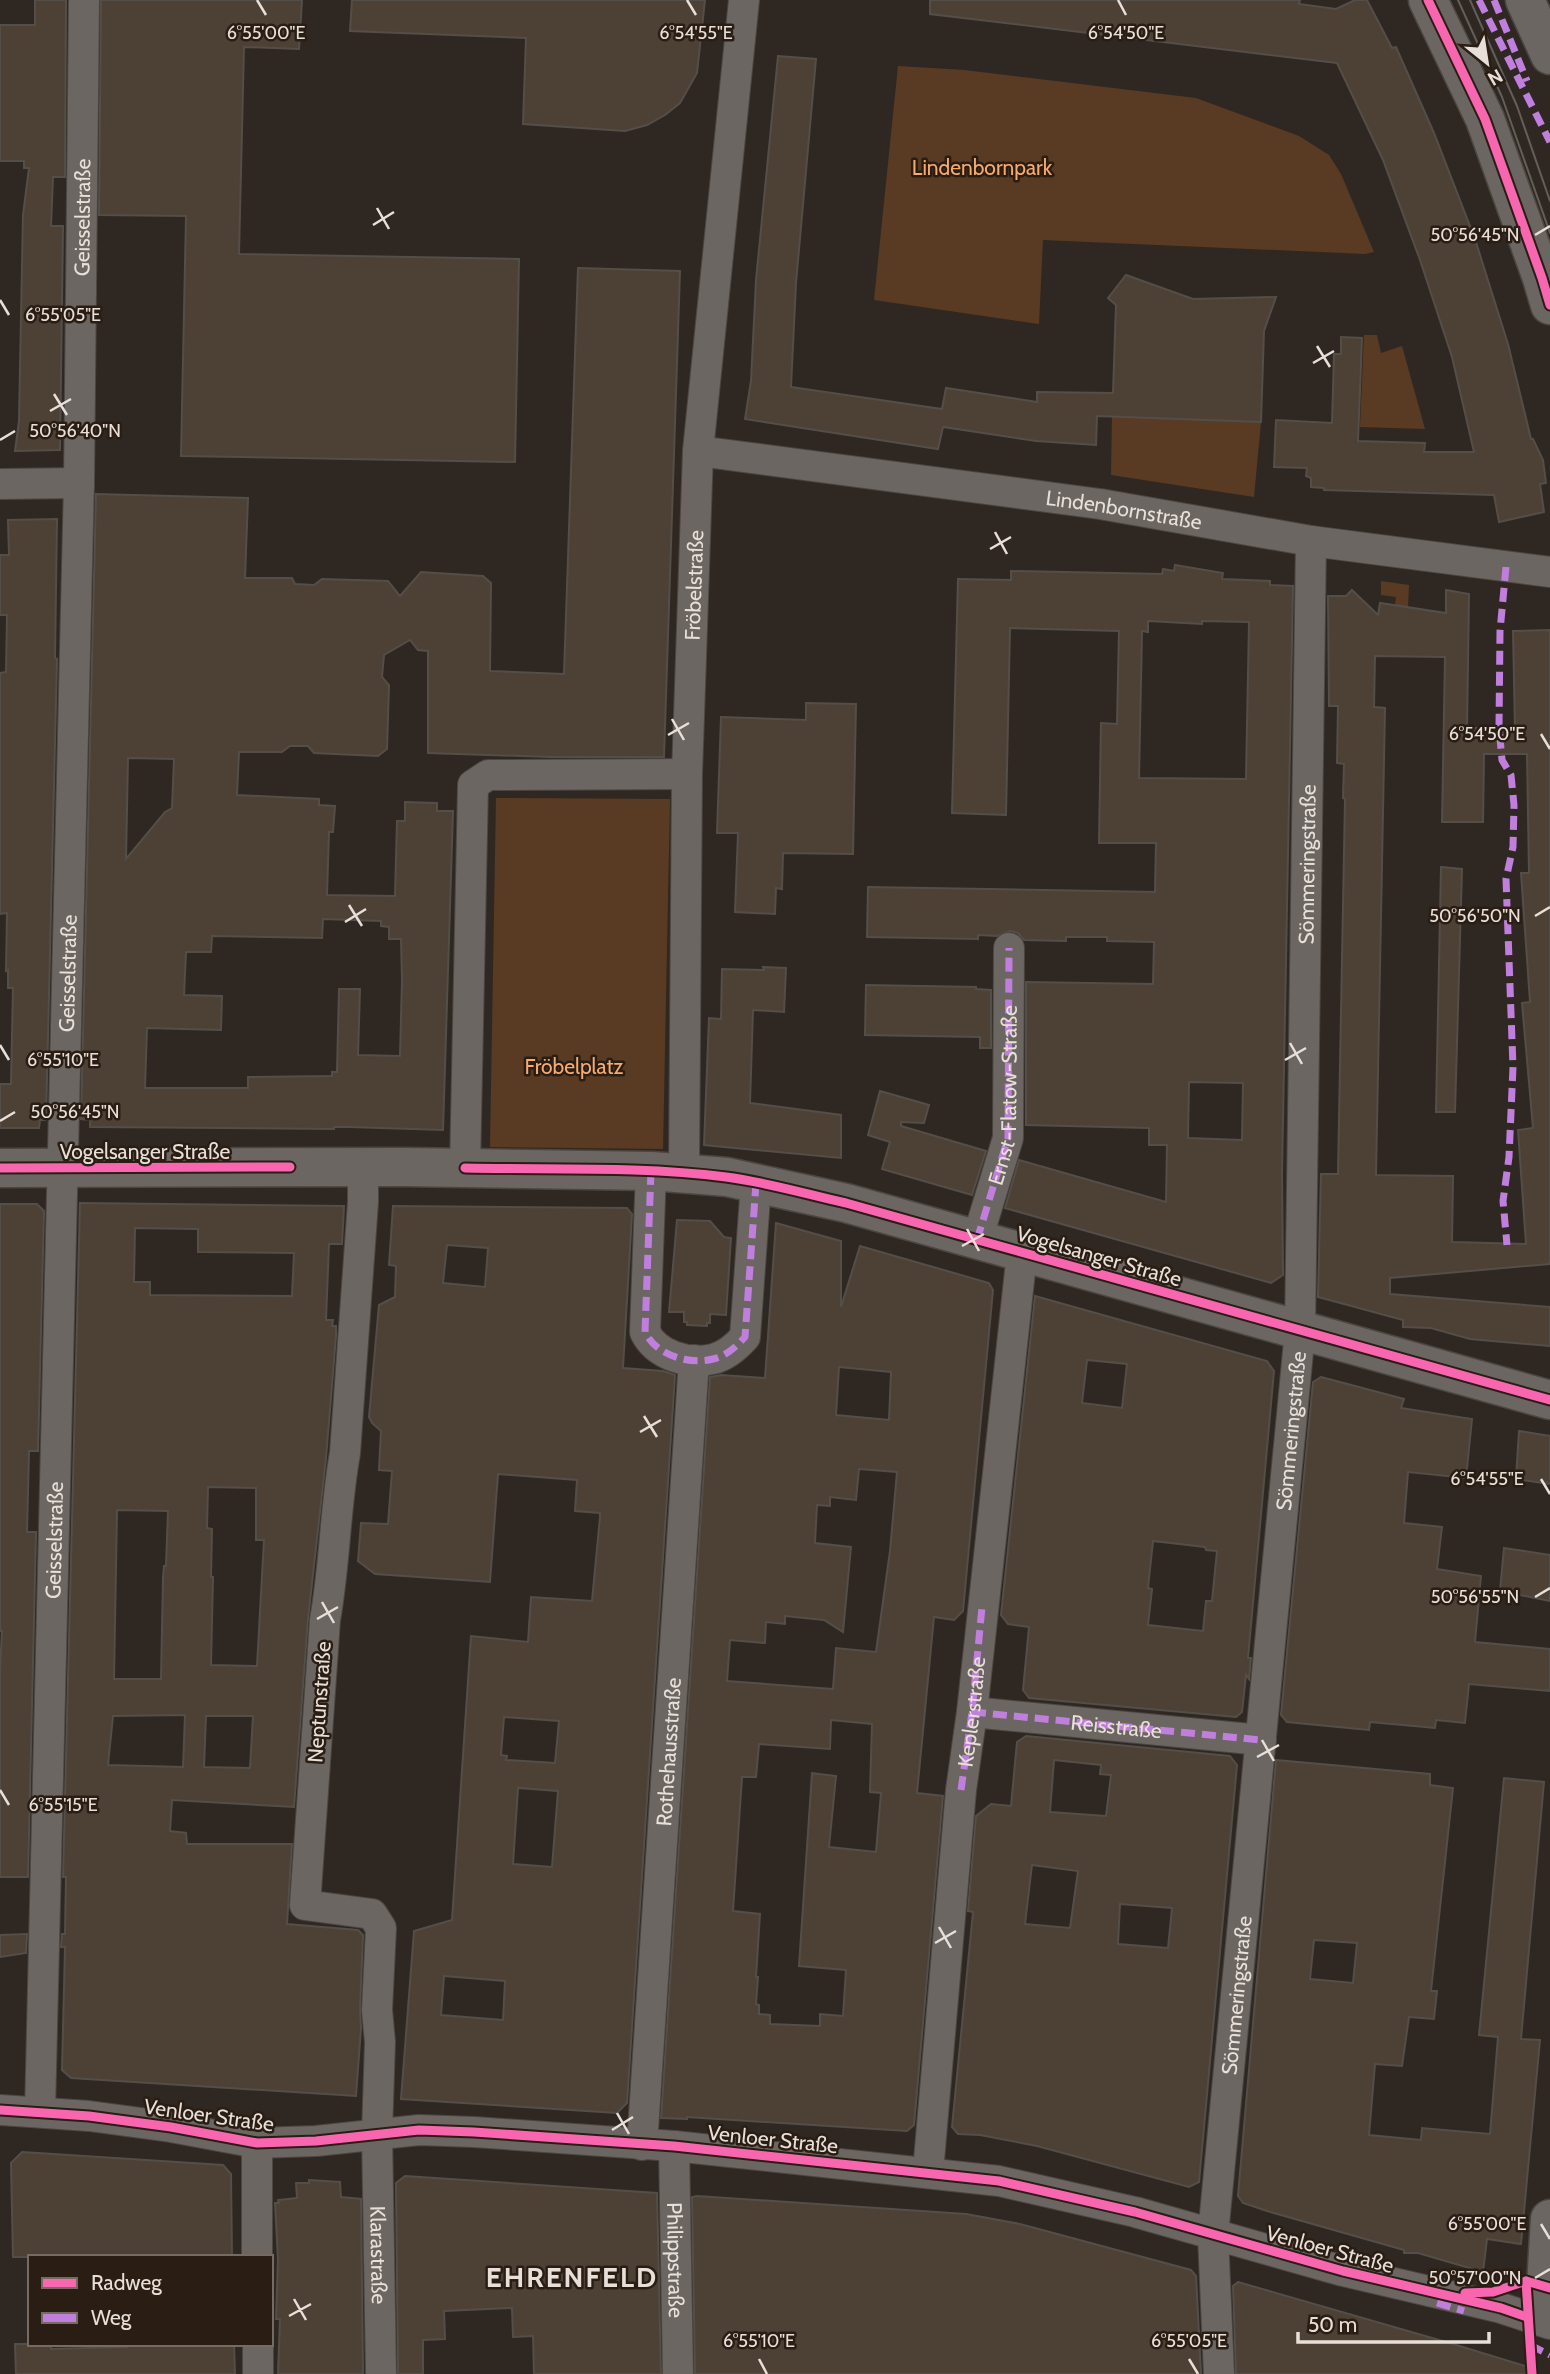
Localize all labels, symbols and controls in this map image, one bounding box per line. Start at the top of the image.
text: 6°55'00"E [227,22,305,44]
text: 6°54'55"E [659,22,733,44]
text: 6°54'50"E [1088,22,1164,44]
north arrow [1452,28,1522,98]
text: N [1484,64,1507,91]
park label: Lindenbornpark [912,155,1053,180]
street label: Geisselstraße [69,158,95,276]
text: 50°56'45"N [1431,224,1519,246]
text: 6°55'05"E [25,304,101,326]
text: 50°56'40"N [29,420,121,442]
street label: Lindenbornstraße [1045,485,1204,534]
street label: Fröbelstraße [679,529,708,641]
text: 6°54'50"E [1449,723,1525,745]
street label: Sömmeringstraße [1293,784,1320,944]
text: 50°56'50"N [1429,905,1521,927]
street label: Geisselstraße [53,914,81,1032]
street label: Ernst-Flatow-Straße [982,1005,1021,1188]
text: 6°55'10"E [27,1049,99,1071]
park label: Fröbelplatz [525,1054,624,1079]
text: 50°56'45"N [31,1101,119,1123]
street label: Vogelsanger Straße [60,1139,231,1164]
street label: Vogelsanger Straße [1014,1220,1185,1292]
street label: Sömmeringstraße [1270,1350,1311,1512]
text: 6°54'55"E [1450,1468,1524,1490]
street label: Geisselstraße [40,1481,68,1599]
text: 50°56'55"N [1431,1586,1519,1608]
street label: Neptunstraße [302,1640,336,1764]
street label: Keplerstraße [952,1655,990,1769]
street label: Rothehausstraße [651,1676,685,1827]
street label: Reisstraße [1070,1709,1163,1743]
text: 6°55'15"E [28,1794,98,1816]
street label: Sömmeringstraße [1216,1914,1256,2076]
street label: Venloer Straße [142,2094,276,2137]
street label: Venloer Straße [707,2120,840,2158]
street label: Philippstraße [662,2202,690,2318]
street label: Klarastraße [366,2205,392,2305]
text: 6°55'00"E [1448,2213,1526,2235]
street label: Venloer Straße [1264,2220,1397,2278]
legend [28,2255,273,2346]
district label: EHRENFELD [486,2260,658,2294]
text: 50°57'00"N [1428,2267,1522,2289]
text: Radweg [91,2270,162,2295]
scale bar [1298,2300,1489,2344]
text: Weg [91,2305,132,2330]
text: 50 m [1308,2312,1357,2337]
text: 6°55'10"E [723,2330,795,2352]
text: 6°55'05"E [1151,2330,1227,2352]

